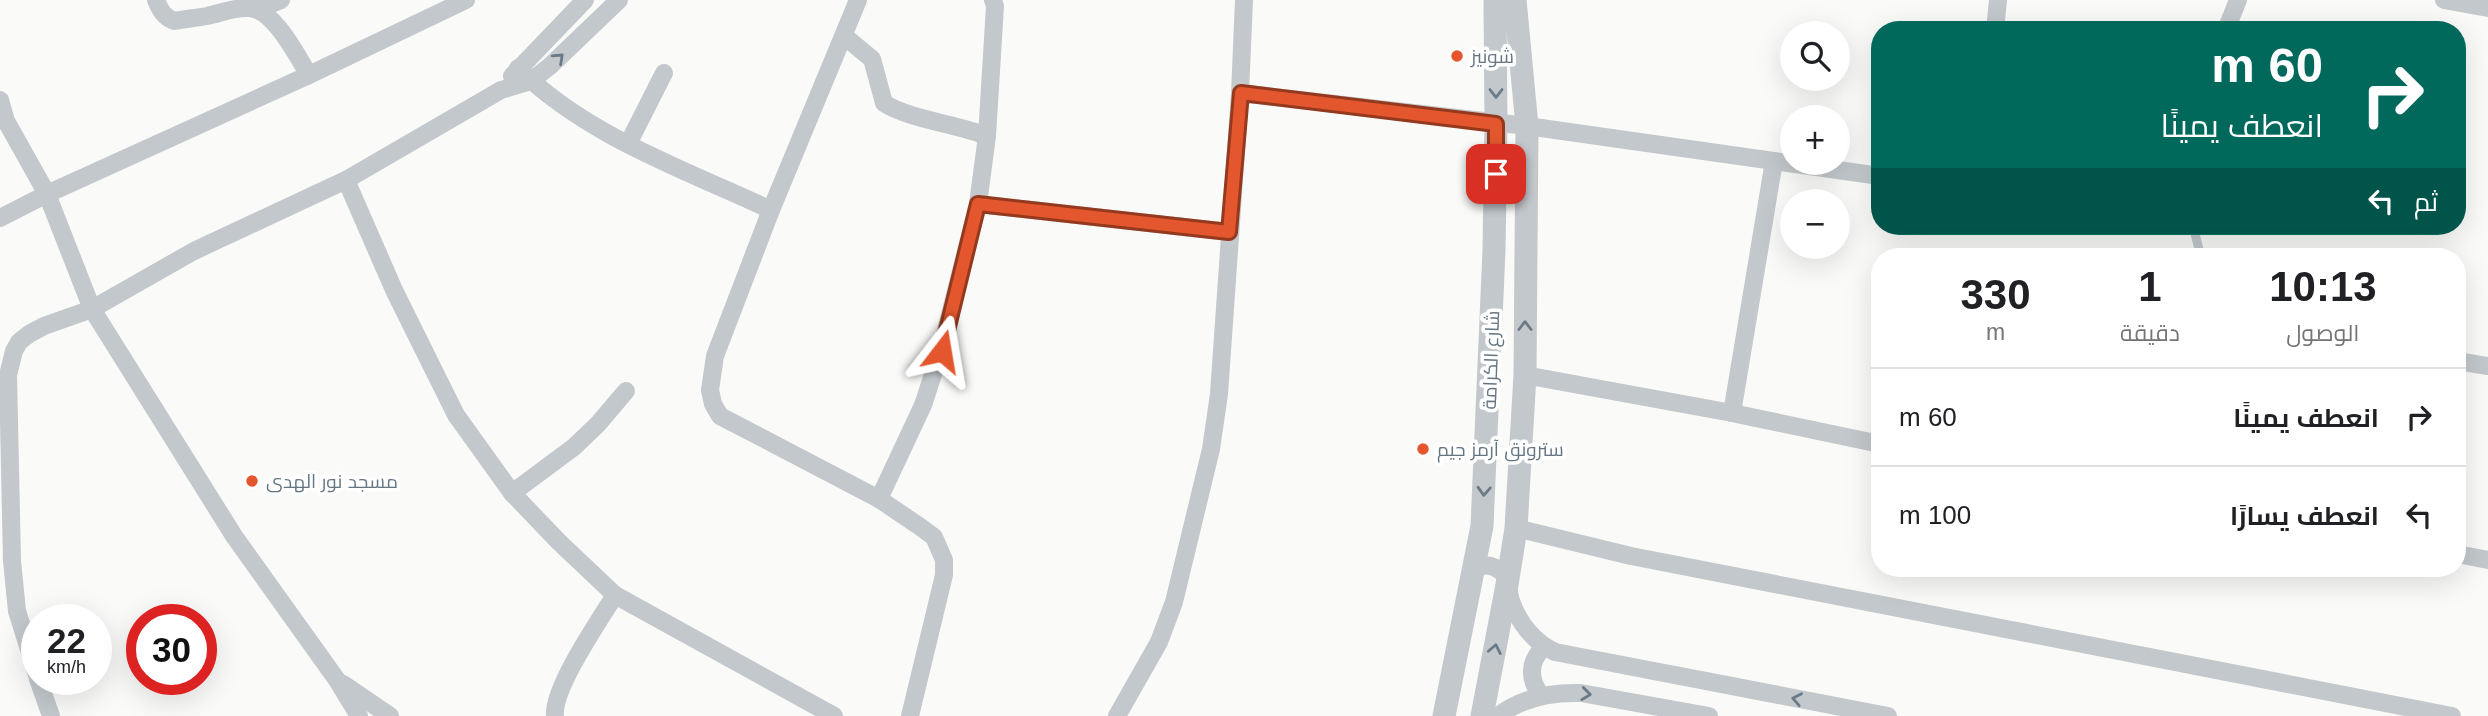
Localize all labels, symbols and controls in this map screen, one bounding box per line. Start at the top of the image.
map controls [1780,21,1850,259]
button: search [1780,21,1850,91]
text: 60 m [2211,38,2323,92]
place label: شونيز [1470,46,1514,68]
marker: شونيز [1449,48,1465,64]
icon: right [2347,49,2438,140]
one-way arrow [551,53,564,66]
one-way arrow [1488,88,1504,98]
button: + [1780,105,1850,175]
text: انعطف يمينًا [2160,108,2323,144]
pin [1466,144,1526,204]
icon: arrive [1477,155,1515,193]
icon: left [2362,182,2400,220]
text: ثم [2414,187,2438,217]
button: − [1780,189,1850,259]
text: 1 [2138,263,2162,310]
text: 10:13 [2269,263,2377,310]
text: 330 [1960,271,2031,318]
street label: شارع الكرامة [1479,310,1506,410]
position arrow [905,314,979,388]
text: m [1986,319,2005,345]
one-way arrow [1518,320,1533,331]
text: دقيقة [2120,320,2180,346]
text: الوصول [2286,320,2360,346]
icon: right [2400,398,2438,436]
text: 60 m [1899,402,1957,432]
text: انعطف يمينًا [2233,403,2379,433]
place label: سترونق آرمز جيم [1437,439,1564,463]
marker: سترونق آرمز جيم [1415,441,1431,457]
place label: مسجد نور الهدى [266,471,398,493]
marker: مسجد نور الهدى [244,473,260,489]
one-way arrow [1477,486,1492,497]
icon: left [2400,496,2438,534]
text: 100 m [1899,500,1971,530]
text: انعطف يسارًا [2230,501,2379,531]
speed limit sign: 30 [126,604,217,695]
text: 22 [47,621,86,660]
one-way arrow [1487,643,1502,655]
text: km/h [47,657,86,677]
one-way arrow [1580,687,1591,702]
one-way arrow [1791,692,1803,707]

